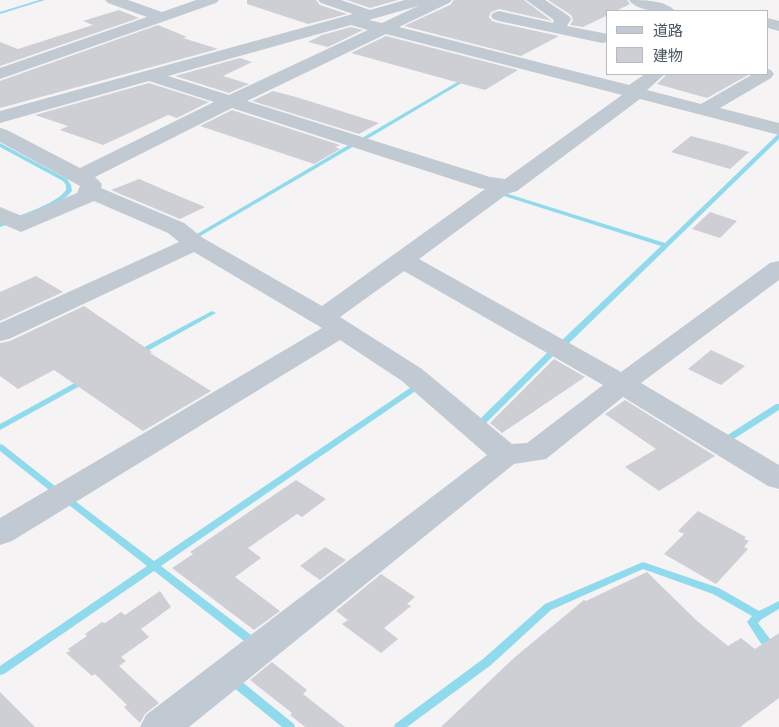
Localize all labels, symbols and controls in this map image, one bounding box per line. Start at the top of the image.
legend [606,10,769,75]
text: 道路 [653,22,683,40]
text: 建物 [653,47,683,65]

